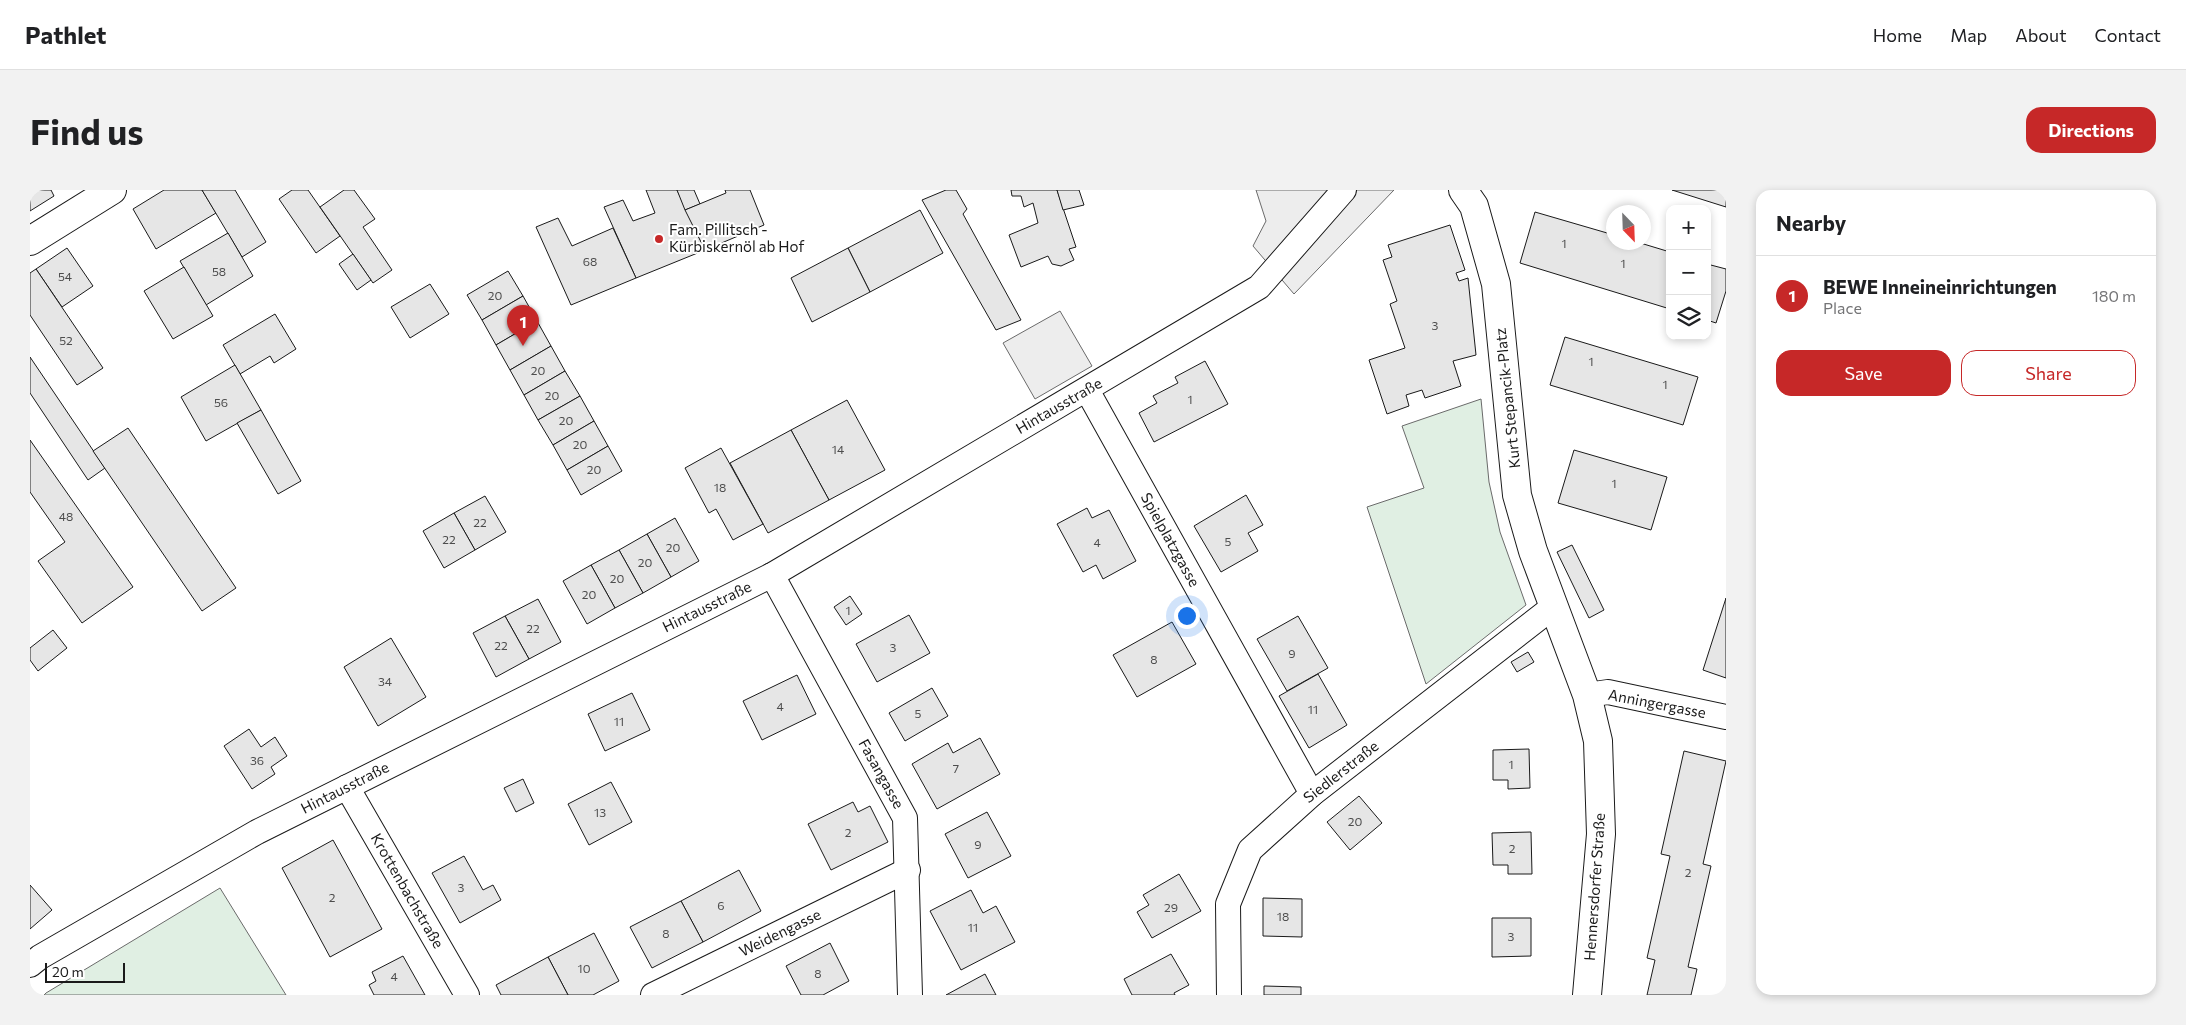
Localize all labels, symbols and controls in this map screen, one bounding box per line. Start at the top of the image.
text: Pathlet [25,20,106,49]
text: Home [1873,24,1922,46]
text: Map [1950,24,1987,46]
text: About [2015,24,2067,46]
text: Contact [2095,24,2161,46]
button: Directions [2026,107,2156,153]
text: Find us [30,109,144,152]
north arrow [1606,205,1651,250]
map controls [1666,205,1711,340]
button: + [1666,205,1711,250]
text: Nearby [1776,210,1846,235]
place label: Fam. Pillitsch - Kürbiskernöl ab Hof [669,220,804,255]
marker: Fam. Pillitsch - Kürbiskernöl ab Hof [653,233,665,245]
house number: 1 [1561,236,1567,250]
button: − [1666,250,1711,295]
house number: 68 [583,254,597,268]
house number: 1 [1620,256,1626,270]
house number: 58 [212,264,226,278]
house number: 54 [58,269,72,283]
text: BEWE Inneineinrichtungen [1823,275,2057,298]
text: 1 [1788,286,1796,305]
text: 180 m [2092,286,2136,305]
house number: 20 [488,288,502,302]
button: layers [1666,295,1711,340]
text: Place [1823,298,1862,317]
pin: 1 [507,305,539,346]
house number: 3 [1432,318,1439,332]
street label: Kurt Stepancik-Platz [1491,327,1523,469]
house number: 52 [59,333,73,347]
button: Save [1776,350,1951,396]
button: Share [1961,350,2136,396]
house number: 1 [1588,354,1594,368]
house number: 20 [531,363,545,377]
street label: Hintausstraße [1012,373,1105,437]
house number: 1 [1662,377,1668,391]
house number: 20 [545,388,559,402]
house number: 1 [1187,392,1193,406]
house number: 56 [214,395,228,409]
house number: 20 [559,413,573,427]
house number: 20 [573,437,587,451]
house number: 14 [832,442,844,456]
house number: 20 [587,462,601,476]
house number: 1 [1611,476,1617,490]
house number: 18 [714,480,726,494]
street label: Spielplatzgasse [1138,489,1204,590]
house number: 48 [59,509,73,523]
house number: 22 [473,515,487,529]
house number: 22 [442,532,456,546]
house number: 5 [1225,534,1232,548]
house number: 4 [1093,535,1101,549]
house number: 20 [666,540,680,554]
house number: 20 [638,555,652,569]
house number: 20 [610,571,624,585]
street label: Hintausstraße [659,577,754,635]
house number: 20 [582,587,596,601]
house number: 1 [845,603,851,617]
your location [1174,603,1200,629]
house number: 22 [526,621,540,635]
house number: 22 [494,638,508,652]
house number: 3 [890,640,897,654]
house number: 9 [1288,646,1296,660]
house number: 8 [1150,652,1158,666]
house number: 34 [378,674,392,688]
street label: Anningergasse [1607,685,1708,721]
house number: 4 [776,699,784,713]
house number: 11 [1308,702,1318,716]
house number: 5 [915,706,922,720]
house number: 11 [614,714,624,728]
street label: Fasangasse [855,736,908,812]
street label: Siedlerstraße [1299,736,1382,806]
house number: 36 [250,753,264,767]
street label: Hintausstraße [297,757,392,817]
house number: 1 [1508,757,1514,771]
house number: 7 [953,761,959,775]
house number: 13 [594,805,606,819]
street label: Hennersdorfer Straße [1580,812,1608,962]
house number: 20 [1348,814,1362,828]
house number: 2 [845,825,852,839]
street label: Krottenbachstraße [368,830,448,951]
house number: 9 [974,837,982,851]
house number: 2 [1509,841,1516,855]
house number: 2 [1685,865,1692,879]
house number: 3 [458,880,465,894]
house number: 2 [329,890,336,904]
house number: 6 [717,898,725,912]
house number: 29 [1164,900,1178,914]
street label: Weidengasse [736,905,823,960]
house number: 18 [1277,909,1289,923]
house number: 11 [968,920,978,934]
house number: 8 [662,926,670,940]
house number: 3 [1508,929,1515,943]
scale bar [45,960,125,983]
house number: 10 [578,961,591,975]
text: 20 m [52,963,84,980]
house number: 8 [814,966,822,980]
house number: 4 [390,969,398,983]

